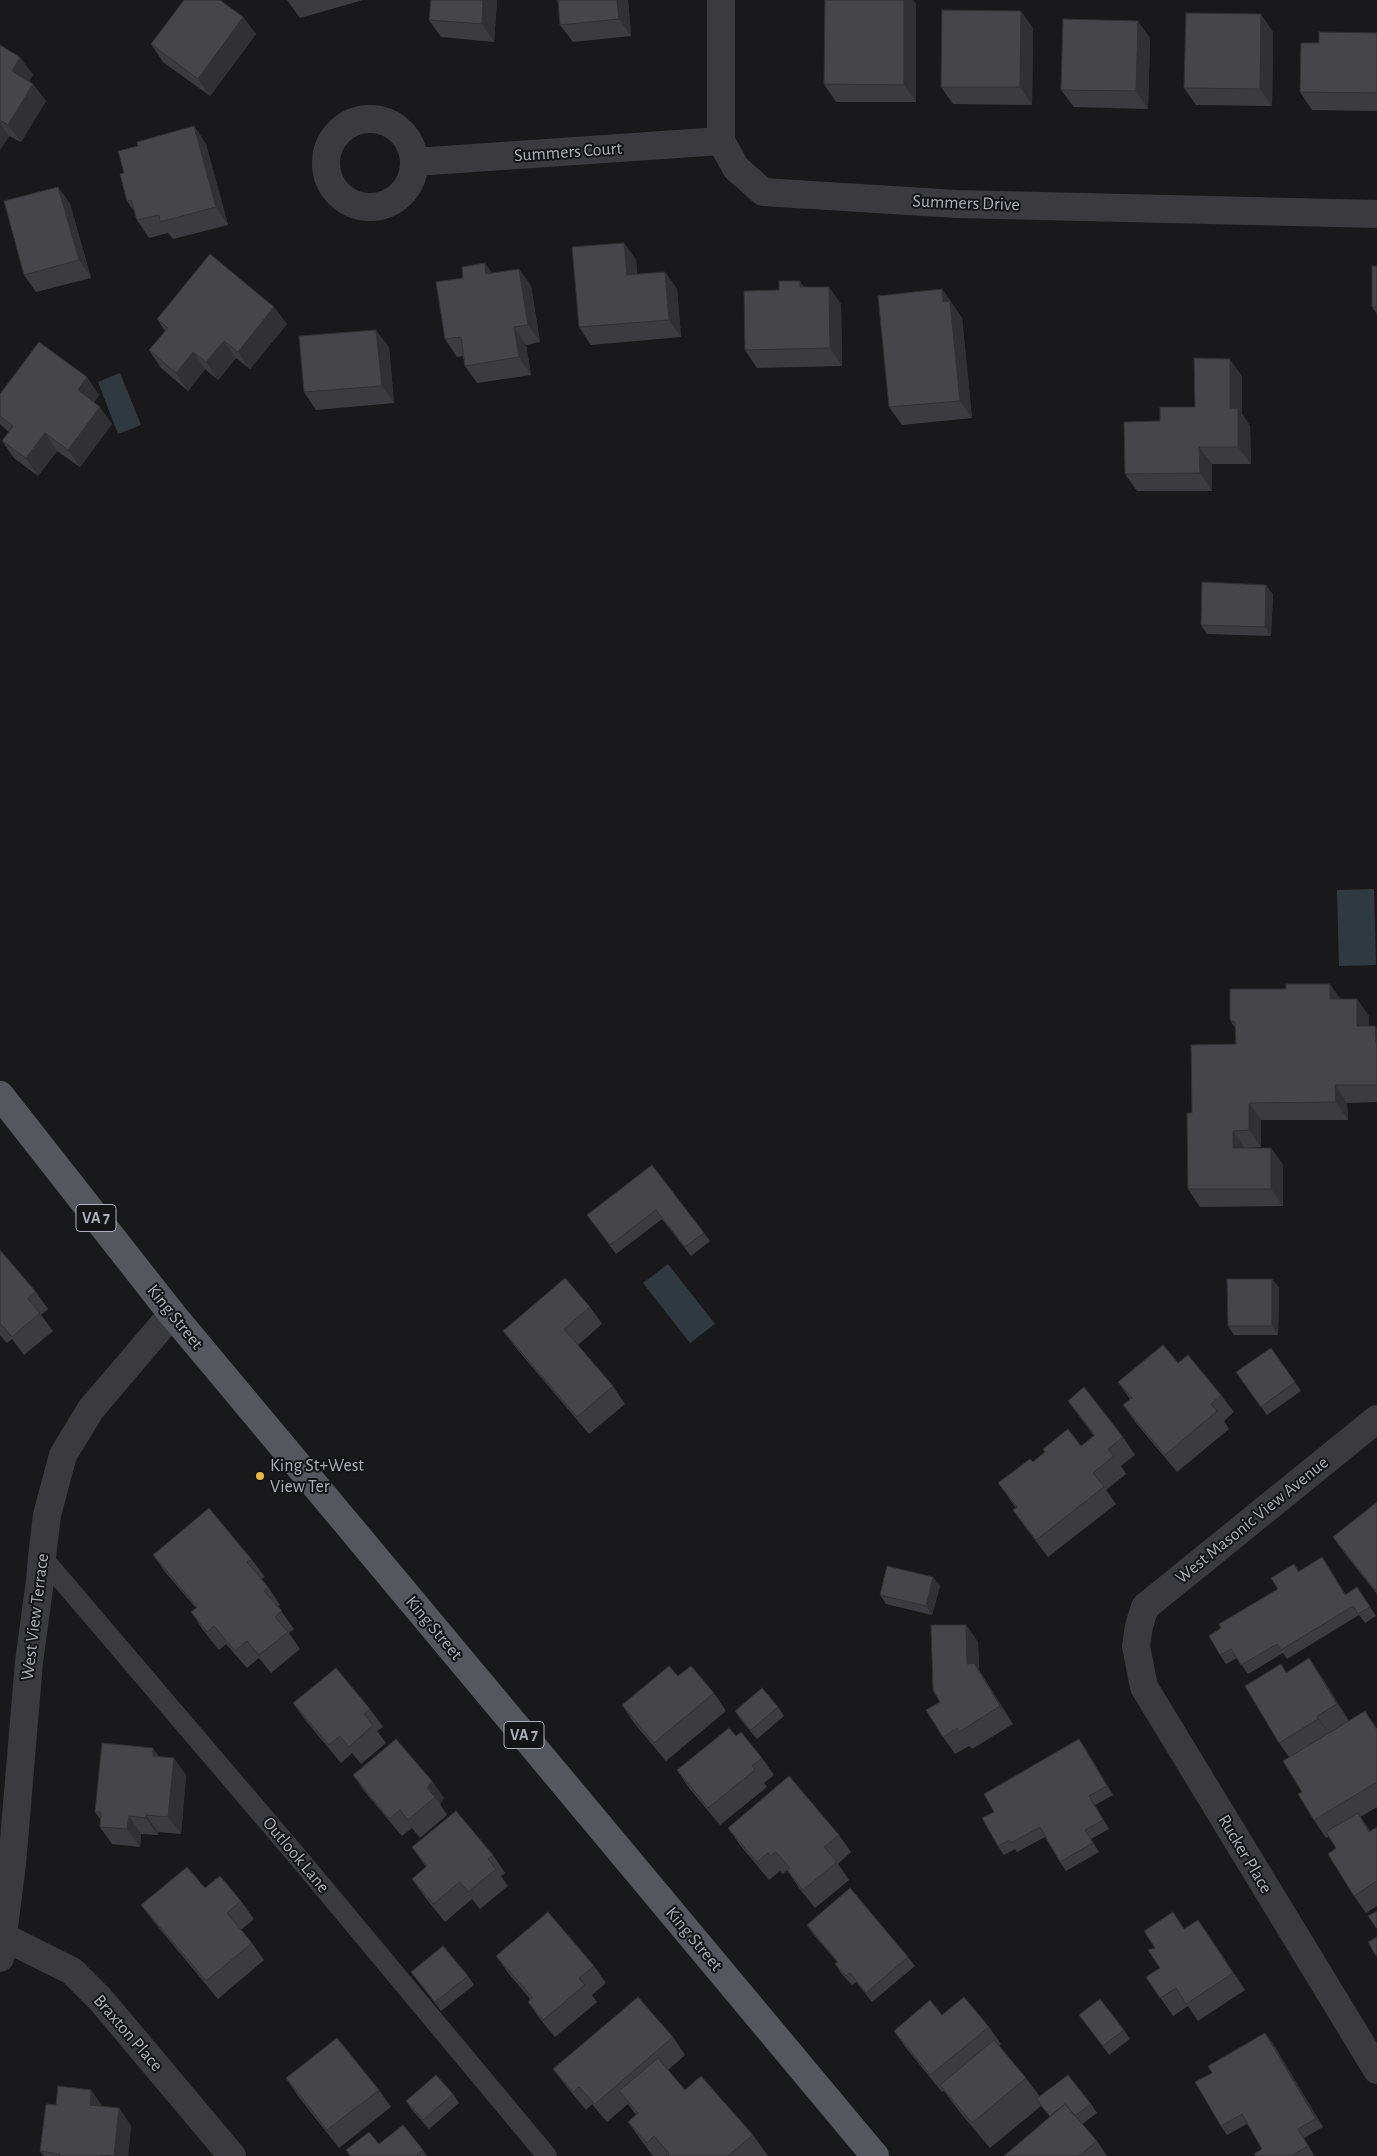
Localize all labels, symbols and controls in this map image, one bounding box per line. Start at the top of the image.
street label: Summers Court [513,137,623,167]
street label: Summers Drive [912,190,1020,216]
road number: VA 7 [76,1204,116,1232]
street label: King Street [142,1280,208,1354]
street label: West Masonic View Avenue [1171,1452,1333,1588]
place label: King St+West View Ter [270,1455,364,1498]
marker: King St+West View Ter [254,1470,266,1482]
street label: West View Terrace [16,1552,54,1682]
street label: King Street [401,1591,467,1665]
road number: VA 7 [504,1722,544,1748]
street label: Rucker Place [1213,1811,1277,1897]
street label: Outlook Lane [258,1812,334,1898]
street label: King Street [661,1902,727,1976]
street label: Braxton Place [89,1990,167,2076]

